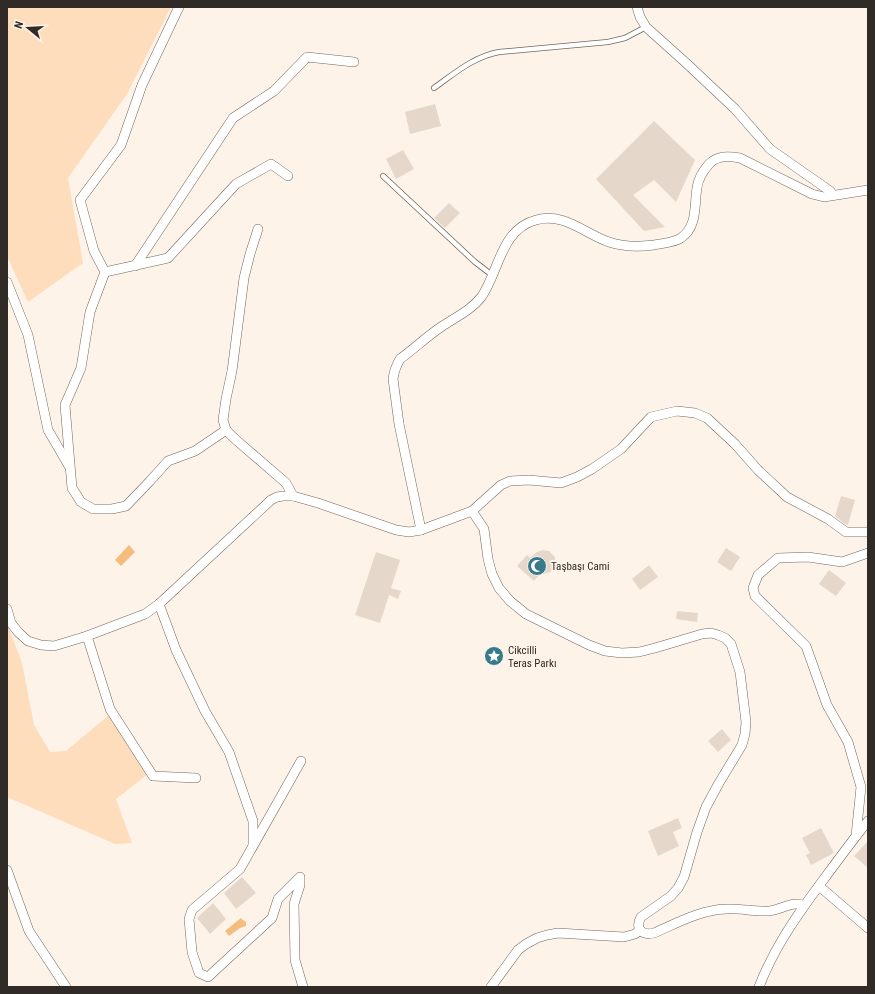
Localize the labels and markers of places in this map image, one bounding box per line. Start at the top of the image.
mosque icon: Taşbaşı Cami [526,555,548,577]
place label: Taşbaşı Cami [551,560,610,573]
place label: Cikcilli Teras Parkı [508,644,557,670]
place icon: Cikcilli Teras Parkı [483,645,505,667]

